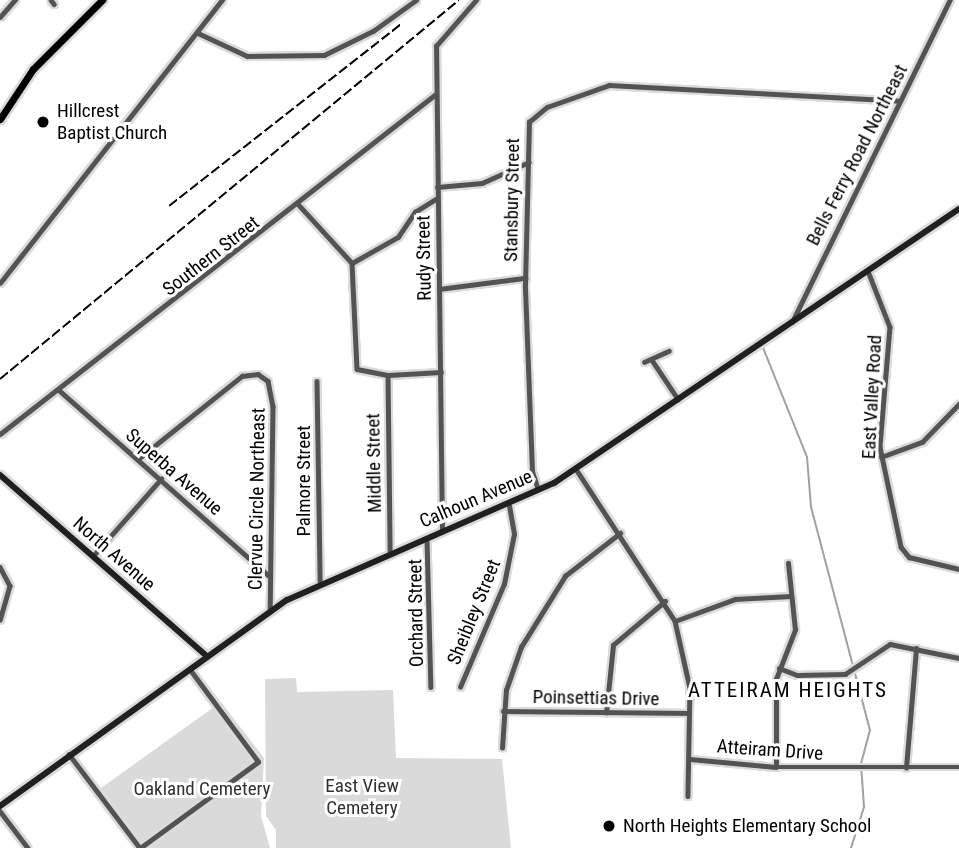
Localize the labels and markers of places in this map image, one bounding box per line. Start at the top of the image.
place label: Hillcrest Baptist Church [57,100,167,144]
marker: Hillcrest Baptist Church [35,114,51,130]
place label: North Heights Elementary School [623,815,871,837]
marker: North Heights Elementary School [601,818,617,834]

